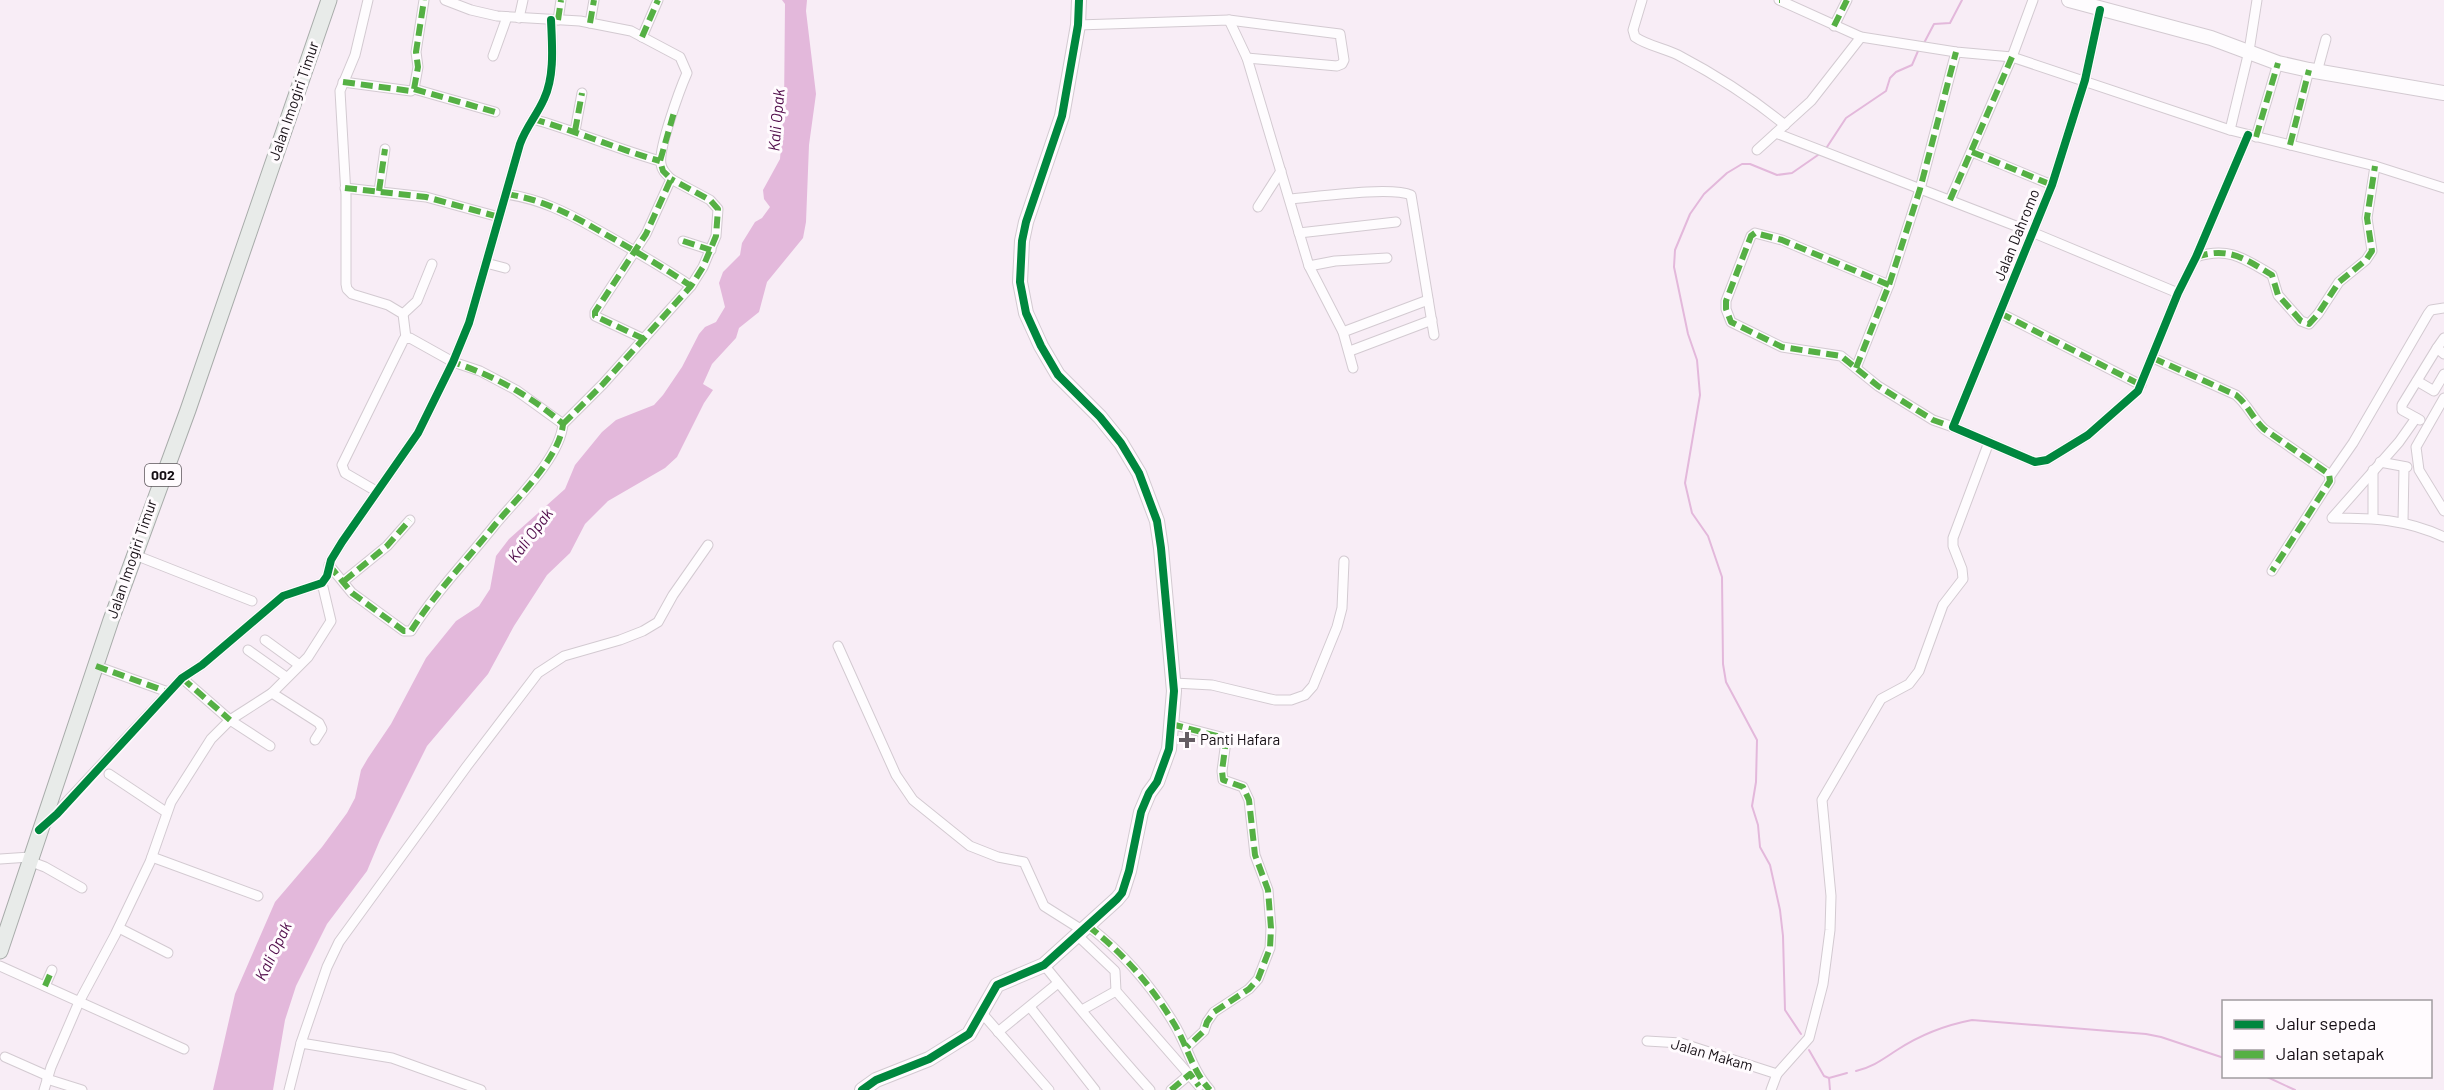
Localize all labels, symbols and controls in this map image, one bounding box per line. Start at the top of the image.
street label: Jalan Imogiri Timur [264,38,322,163]
water label: Kali Opak [763,88,788,152]
street label: Jalan Dahromo [1989,186,2043,283]
road number: 002 [145,464,181,486]
street label: Jalan Imogiri Timur [102,496,160,621]
water label: Kali Opak [503,504,556,566]
place label: Panti Hafara [1200,730,1280,748]
marker: Panti Hafara [1178,731,1196,749]
water label: Kali Opak [250,918,295,983]
legend [2222,1000,2432,1078]
text: Jalur sepeda [2276,1012,2376,1034]
street label: Jalan Makam [1669,1034,1755,1074]
text: Jalan setapak [2276,1042,2384,1064]

